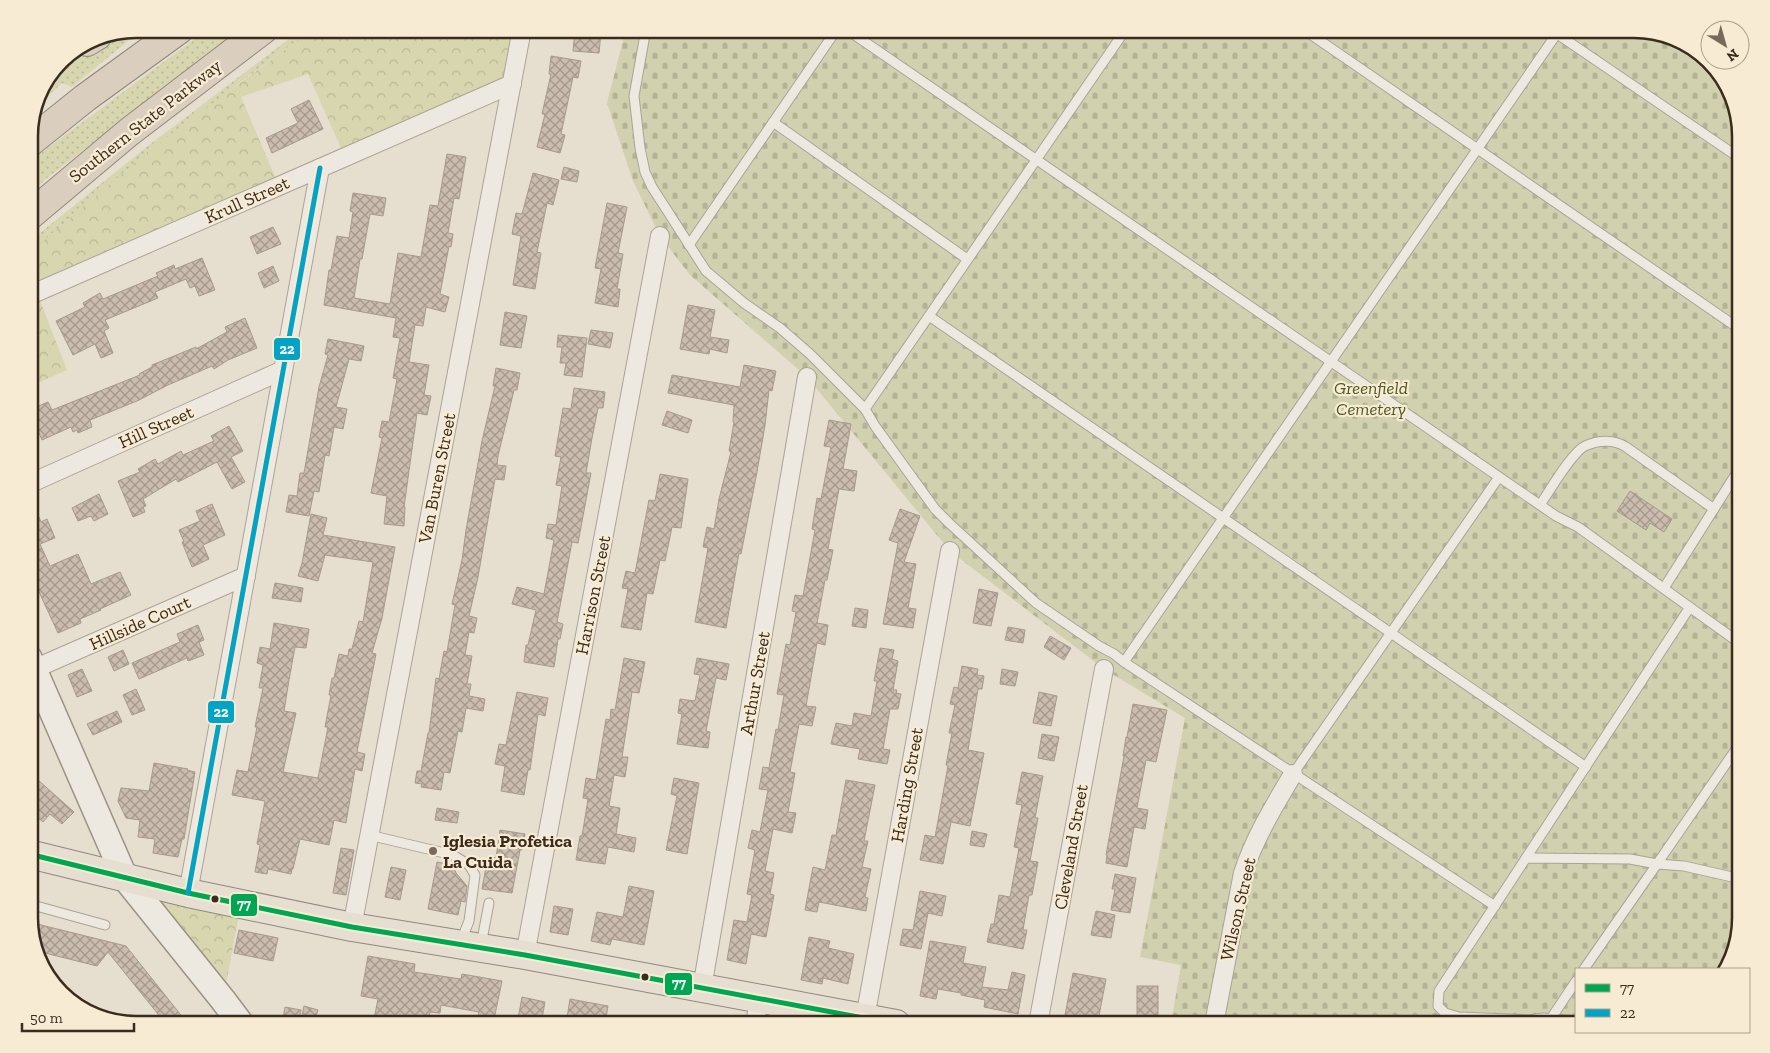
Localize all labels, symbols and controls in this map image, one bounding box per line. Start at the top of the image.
north arrow [1700,20,1750,70]
text: N [1723,45,1742,65]
street label: Southern State Parkway [64,54,226,187]
street label: Krull Street [201,171,293,228]
line badge: 22 [273,337,301,361]
text: 22 [279,341,295,358]
park label: Greenfield Cemetery [1334,377,1408,420]
street label: Hill Street [115,401,197,453]
street label: Van Buren Street [413,411,460,546]
street label: Harrison Street [571,533,615,657]
street label: Hillside Court [86,591,194,655]
street label: Arthur Street [735,629,775,737]
line badge: 22 [207,700,235,724]
text: 22 [213,704,229,721]
street label: Harding Street [886,726,928,844]
street label: Cleveland Street [1049,782,1093,911]
place label: Iglesia Profetica La Cuida [443,830,572,873]
marker: Iglesia Profetica La Cuida [427,845,439,857]
street label: Wilson Street [1215,855,1261,963]
line badge: 77 [230,893,258,917]
unlabelled marker [210,894,220,904]
text: 77 [237,896,251,913]
legend [1575,968,1750,1033]
unlabelled marker [640,972,650,982]
line badge: 77 [664,972,693,996]
text: 77 [672,975,686,992]
text: 77 [1620,979,1634,997]
scale bar [22,1000,135,1032]
text: 22 [1620,1004,1636,1022]
text: 50 m [30,1009,63,1027]

